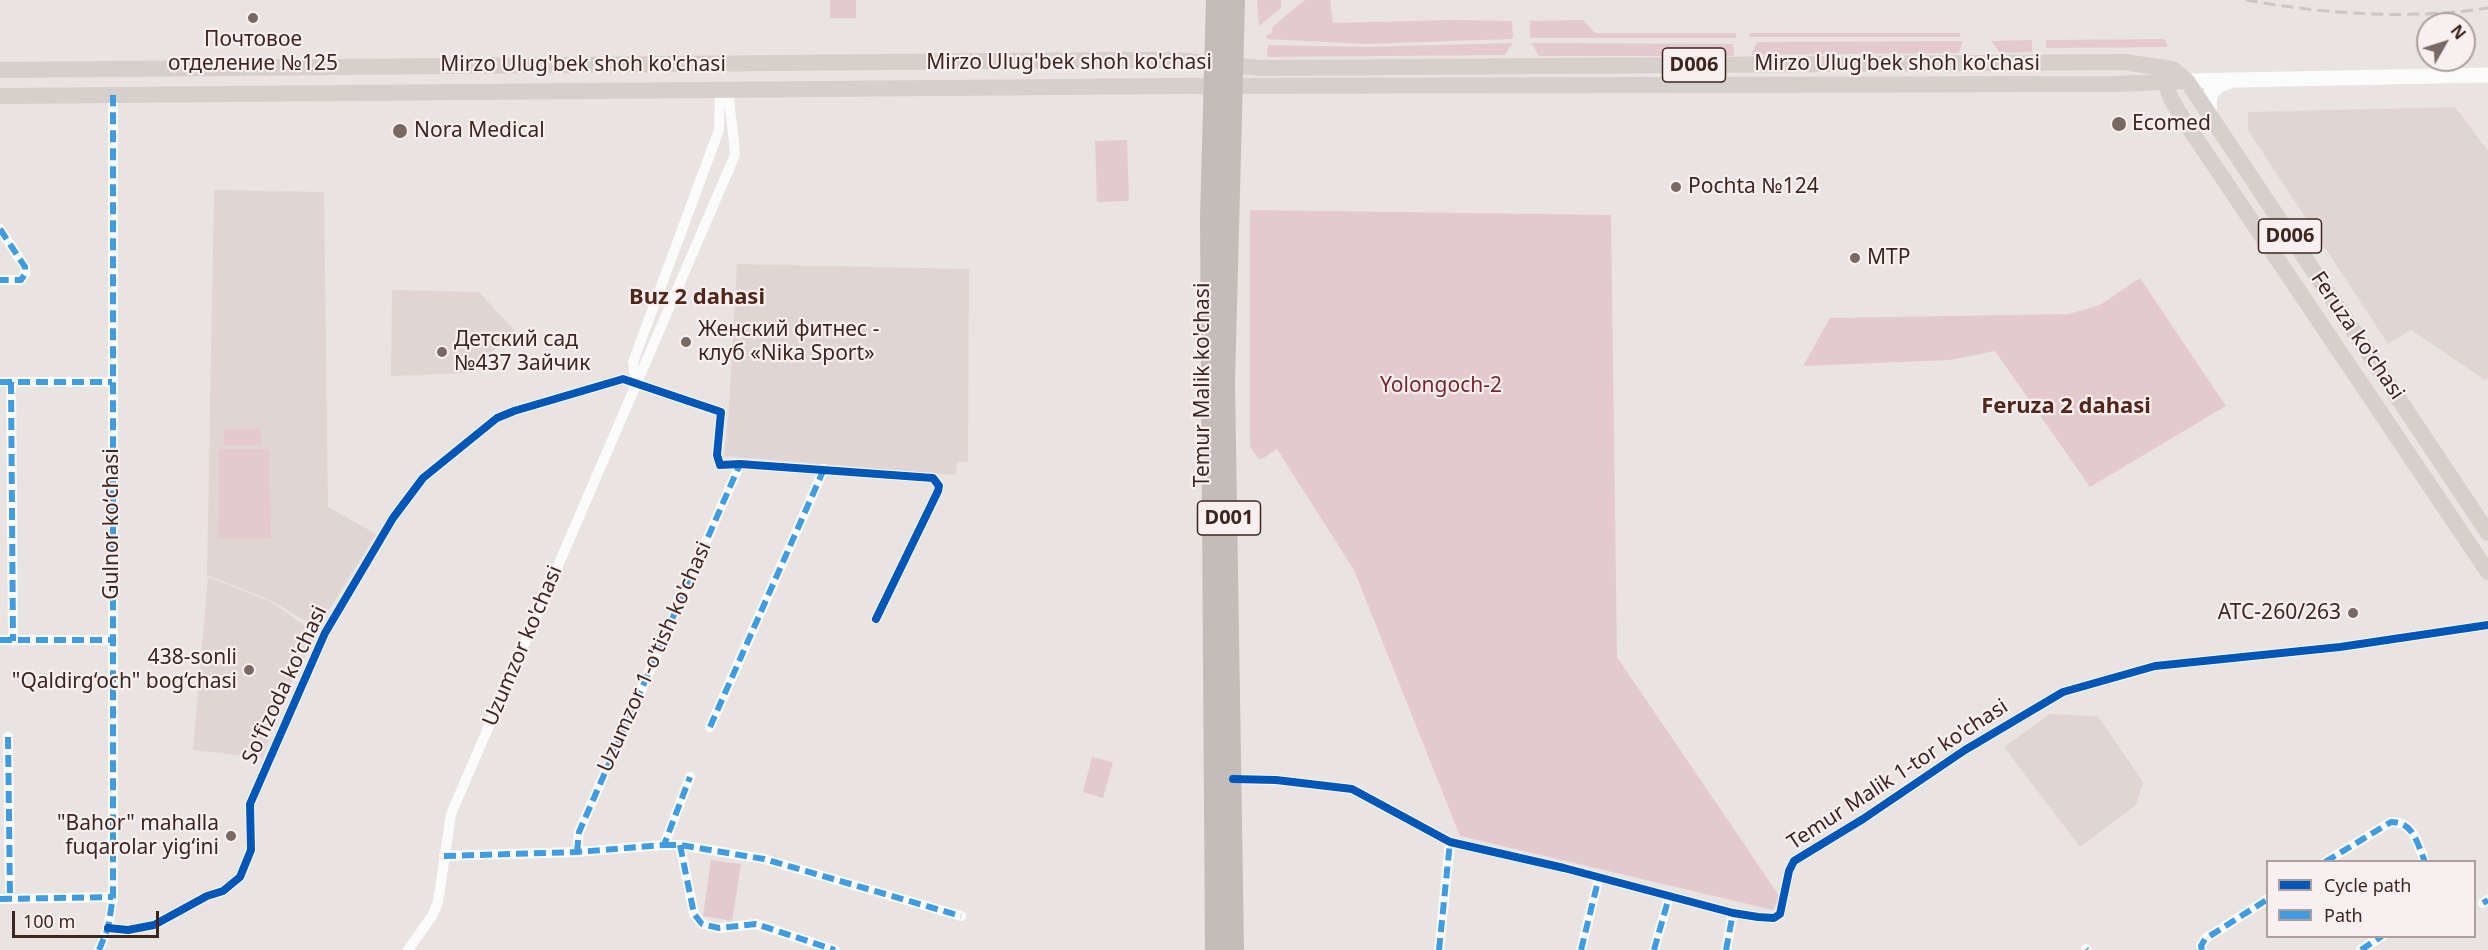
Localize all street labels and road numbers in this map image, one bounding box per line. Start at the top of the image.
road number: D006 [1662,48,1726,82]
street label: Mirzo Ulug'bek shoh ko'chasi [926,50,1212,76]
street label: Mirzo Ulug'bek shoh ko'chasi [1754,51,2040,77]
street label: Mirzo Ulug'bek shoh ko'chasi [440,52,726,78]
road number: D006 [2258,219,2322,253]
street label: Feruza ko'chasi [2305,267,2409,405]
street label: Temur Malik ko'chasi [1190,283,1216,487]
street label: Gulnor koʻchasi [99,448,125,600]
road number: D001 [1198,501,1260,535]
street label: Uzumzor 1-o'tish ko'chasi [593,538,717,776]
street label: Uzumzor ko'chasi [478,562,568,730]
street label: So'fizoda ko'chasi [237,602,333,768]
street label: Temur Malik 1-tor ko'chasi [1783,694,2013,856]

